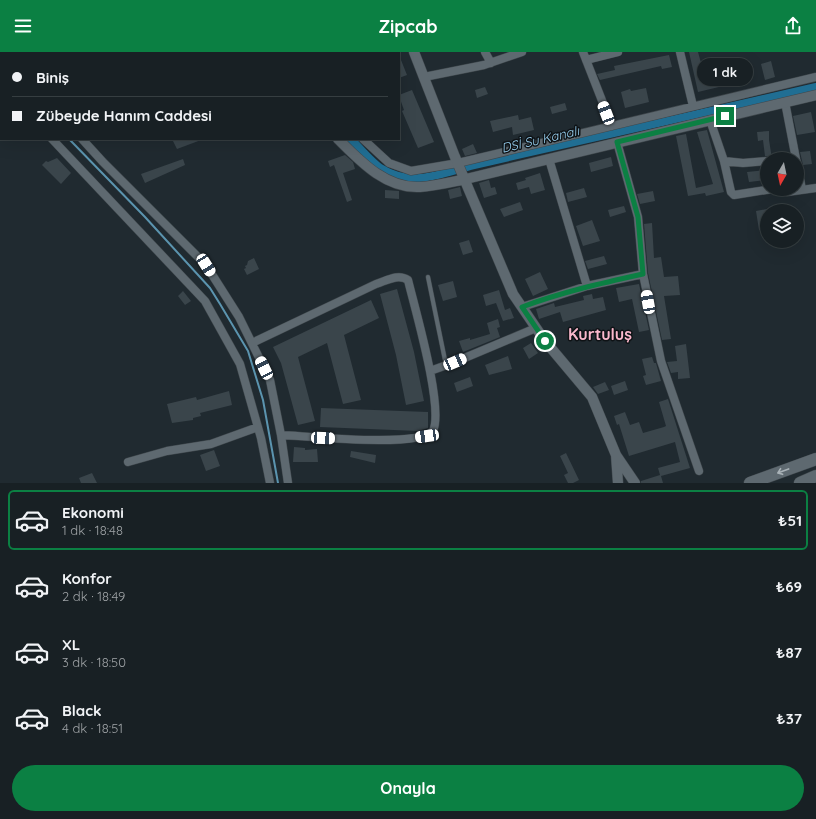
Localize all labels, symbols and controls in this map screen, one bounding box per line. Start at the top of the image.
icon: menu [12,15,34,37]
text: Zipcab [378,15,438,38]
icon: share [782,15,804,37]
callout: 1 dk [697,58,753,86]
text: 1 dk [713,64,737,80]
text: Biniş [36,68,69,87]
car [596,100,616,126]
text: Zübeyde Hanım Caddesi [36,106,212,125]
route end [716,107,734,125]
water label: DSİ Su Kanalı [499,122,582,156]
north arrow [760,152,804,196]
map controls [760,152,804,248]
button: layers [760,204,804,248]
car [195,252,217,278]
car [640,289,656,315]
district label: Kurtuluş [568,324,632,344]
route start [536,332,554,350]
car [442,352,468,372]
car [253,355,275,381]
car [414,428,440,444]
car [311,431,335,445]
one-way arrow [777,468,790,475]
icon: car [14,502,50,538]
text: Ekonomi [62,503,124,522]
text: ₺51 [778,511,802,530]
text: 1 dk · 18:48 [62,522,123,538]
icon: car [14,568,50,604]
text: Konfor [62,569,112,588]
text: ₺69 [776,577,802,596]
text: 2 dk · 18:49 [62,588,125,604]
icon: car [14,634,50,670]
text: XL [62,635,80,654]
text: ₺87 [776,643,802,662]
text: 3 dk · 18:50 [62,654,126,670]
icon: car [14,700,50,736]
text: Black [62,701,102,720]
text: ₺37 [776,709,802,728]
text: 4 dk · 18:51 [62,720,123,736]
button: Onayla [12,765,804,811]

